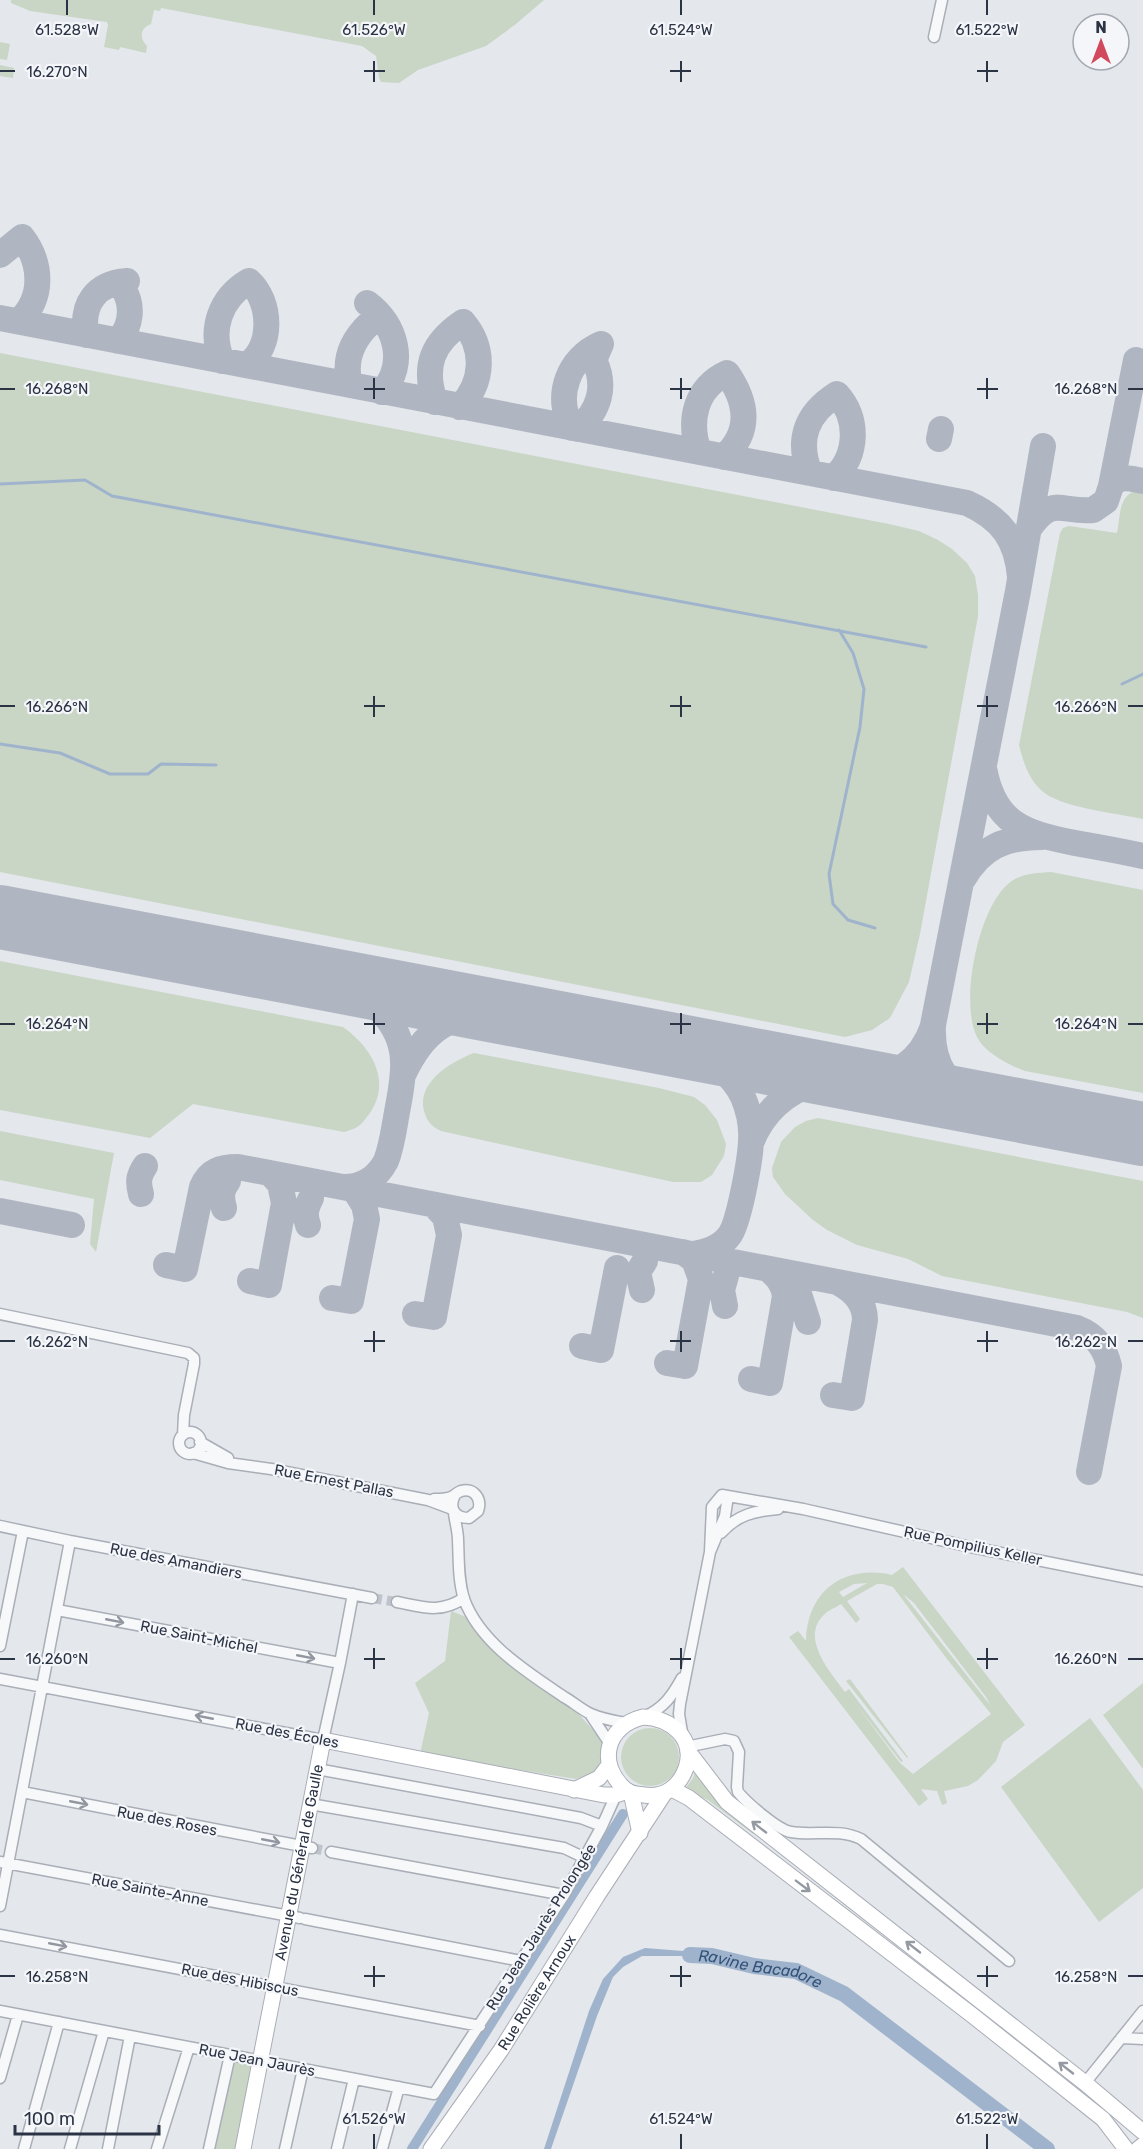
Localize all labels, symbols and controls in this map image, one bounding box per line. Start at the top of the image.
north arrow [1071,12,1131,72]
text: N [1095,18,1107,37]
text: 61.528°W [35,21,99,39]
text: 61.526°W [342,21,406,39]
text: 61.524°W [649,21,713,39]
text: 61.522°W [955,21,1019,39]
text: 16.270°N [26,63,88,81]
text: 16.268°N [26,380,88,398]
text: 16.268°N [1055,380,1117,398]
text: 16.266°N [26,698,88,716]
text: 16.266°N [1055,698,1117,716]
text: 16.264°N [26,1015,88,1033]
text: 16.264°N [1055,1015,1117,1033]
text: 16.262°N [26,1333,88,1351]
text: 16.262°N [1055,1333,1117,1351]
street label: Rue Ernest Pallas [273,1461,396,1501]
street label: Rue Pompilius Keller [902,1523,1044,1570]
street label: Rue des Amandiers [108,1539,244,1583]
one-way arrow [104,1616,124,1627]
street label: Rue Saint-Michel [139,1617,259,1657]
text: 16.260°N [26,1650,88,1668]
text: 16.260°N [1055,1650,1117,1668]
one-way arrow [296,1652,315,1663]
one-way arrow [194,1711,214,1722]
street label: Rue des Écoles [234,1714,341,1752]
street label: Avenue du Général de Gaulle [271,1763,327,1962]
one-way arrow [69,1798,89,1809]
street label: Rue des Roses [115,1802,219,1840]
one-way arrow [752,1820,768,1833]
one-way arrow [260,1836,280,1847]
street label: Rue Jean Jaurès Prolongée [482,1840,600,2014]
street label: Rue Sainte-Anne [90,1870,210,1910]
one-way arrow [795,1879,811,1892]
street label: Rue Rolière Arnoux [494,1931,580,2054]
one-way arrow [47,1940,67,1951]
one-way arrow [905,1941,921,1954]
water label: Ravine Bacadore [698,1946,826,1992]
street label: Rue des Hibiscus [180,1960,301,2000]
text: 16.258°N [26,1968,88,1986]
text: 16.258°N [1055,1968,1117,1986]
street label: Rue Jean Jaurès [197,2040,317,2080]
one-way arrow [1058,2062,1074,2075]
scale bar [15,2098,159,2136]
text: 100 m [24,2108,75,2130]
text: 61.526°W [342,2110,406,2128]
text: 61.524°W [649,2110,713,2128]
text: 61.522°W [955,2110,1019,2128]

